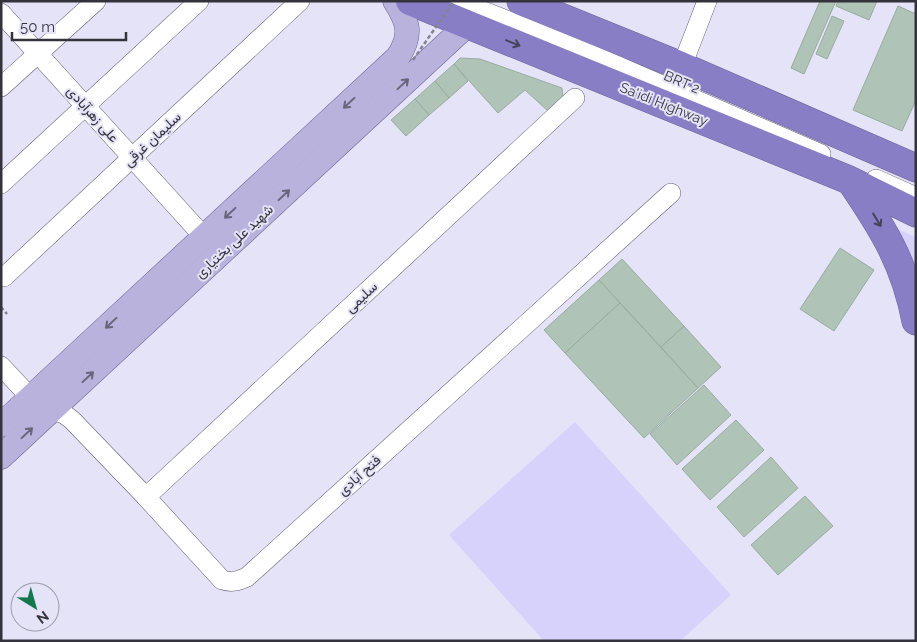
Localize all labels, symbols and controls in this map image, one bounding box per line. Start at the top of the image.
scale bar [12,10,126,42]
text: 50 m [20,18,55,36]
one-way arrow [504,39,520,48]
street label: BRT 2 [662,67,702,97]
one-way arrow [397,78,409,90]
street label: Sa'idi Highway [618,79,711,129]
street label: علی زهرآبادی [63,83,122,146]
one-way arrow [343,97,356,109]
street label: سلیمان غرقی [120,108,185,170]
one-way arrow [277,189,290,201]
street label: شهید علی بختیاری [192,201,277,282]
one-way arrow [223,207,236,219]
one-way arrow [872,213,882,227]
street label: سلیمی [342,278,381,317]
one-way arrow [104,317,117,329]
one-way arrow [81,371,94,383]
one-way arrow [20,427,33,439]
street label: فتح آبادی [334,452,386,501]
north arrow [10,582,60,632]
text: N [34,608,52,627]

